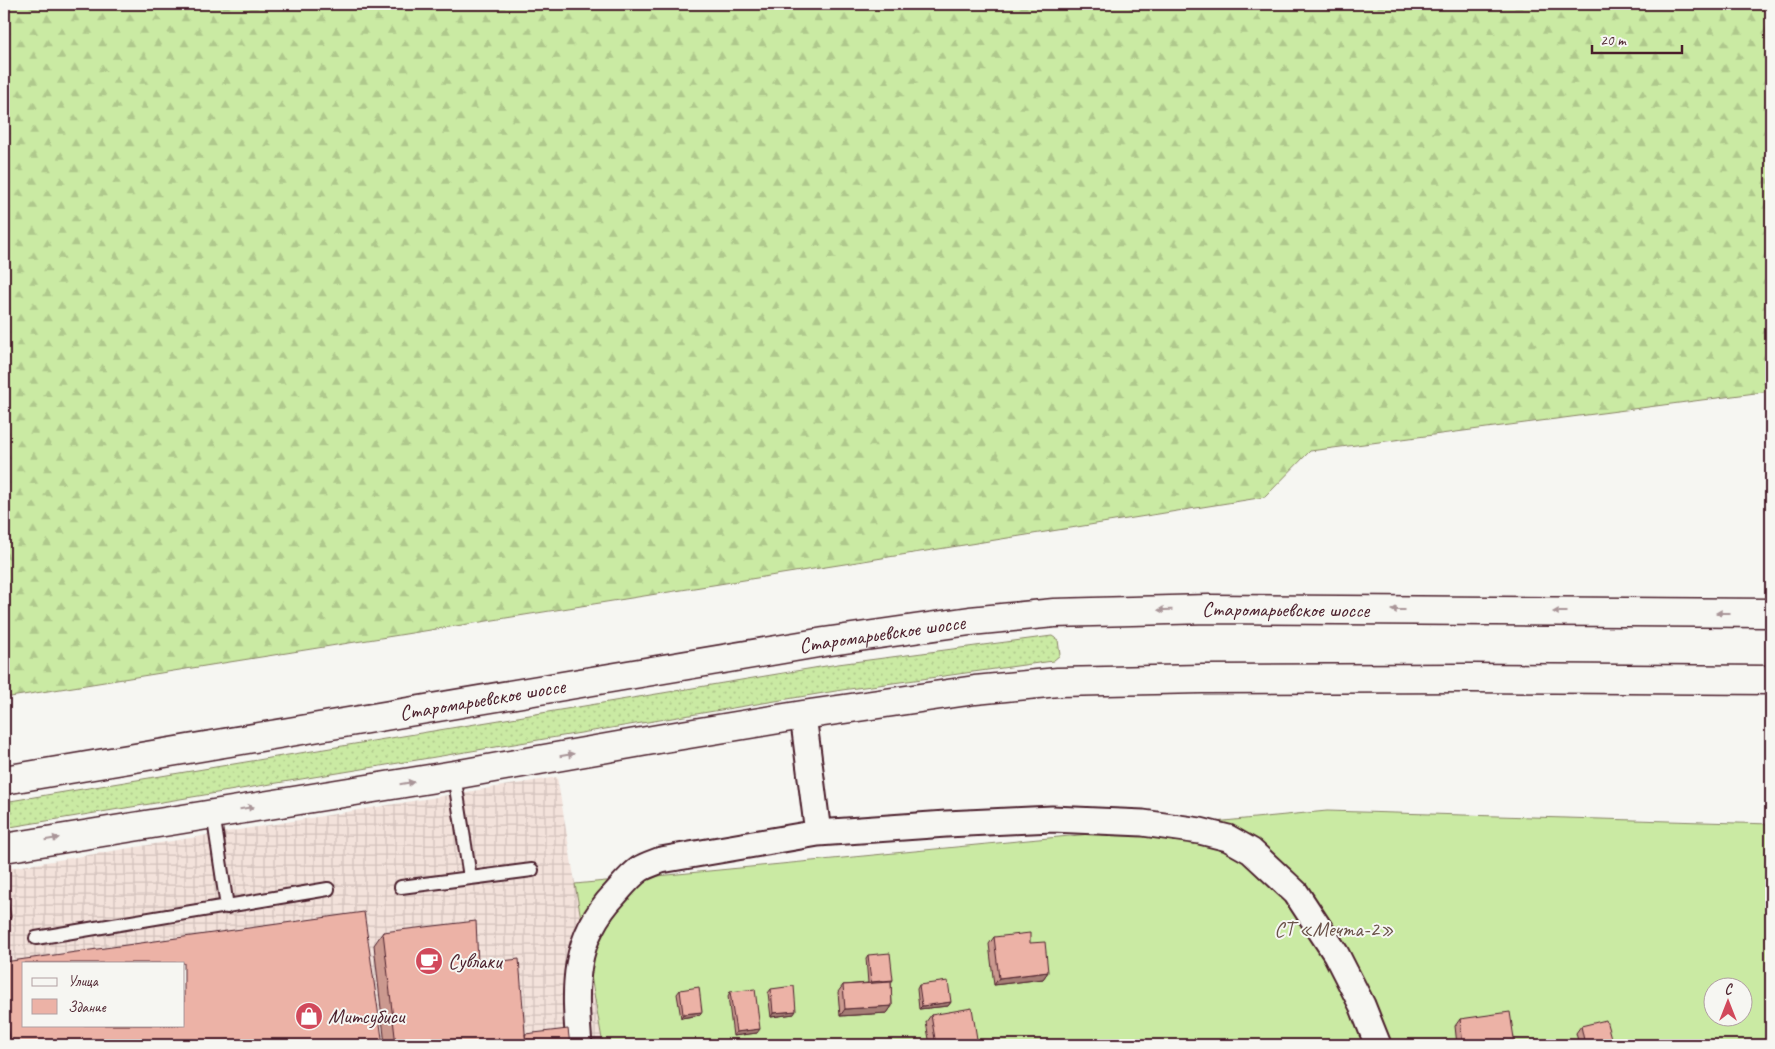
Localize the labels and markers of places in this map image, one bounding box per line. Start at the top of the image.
cafe icon: Сувлаки [414,946,444,976]
place label: Сувлаки [448,948,504,974]
shop icon: Митсубиси [294,1001,324,1031]
place label: Митсубиси [328,1003,406,1029]

